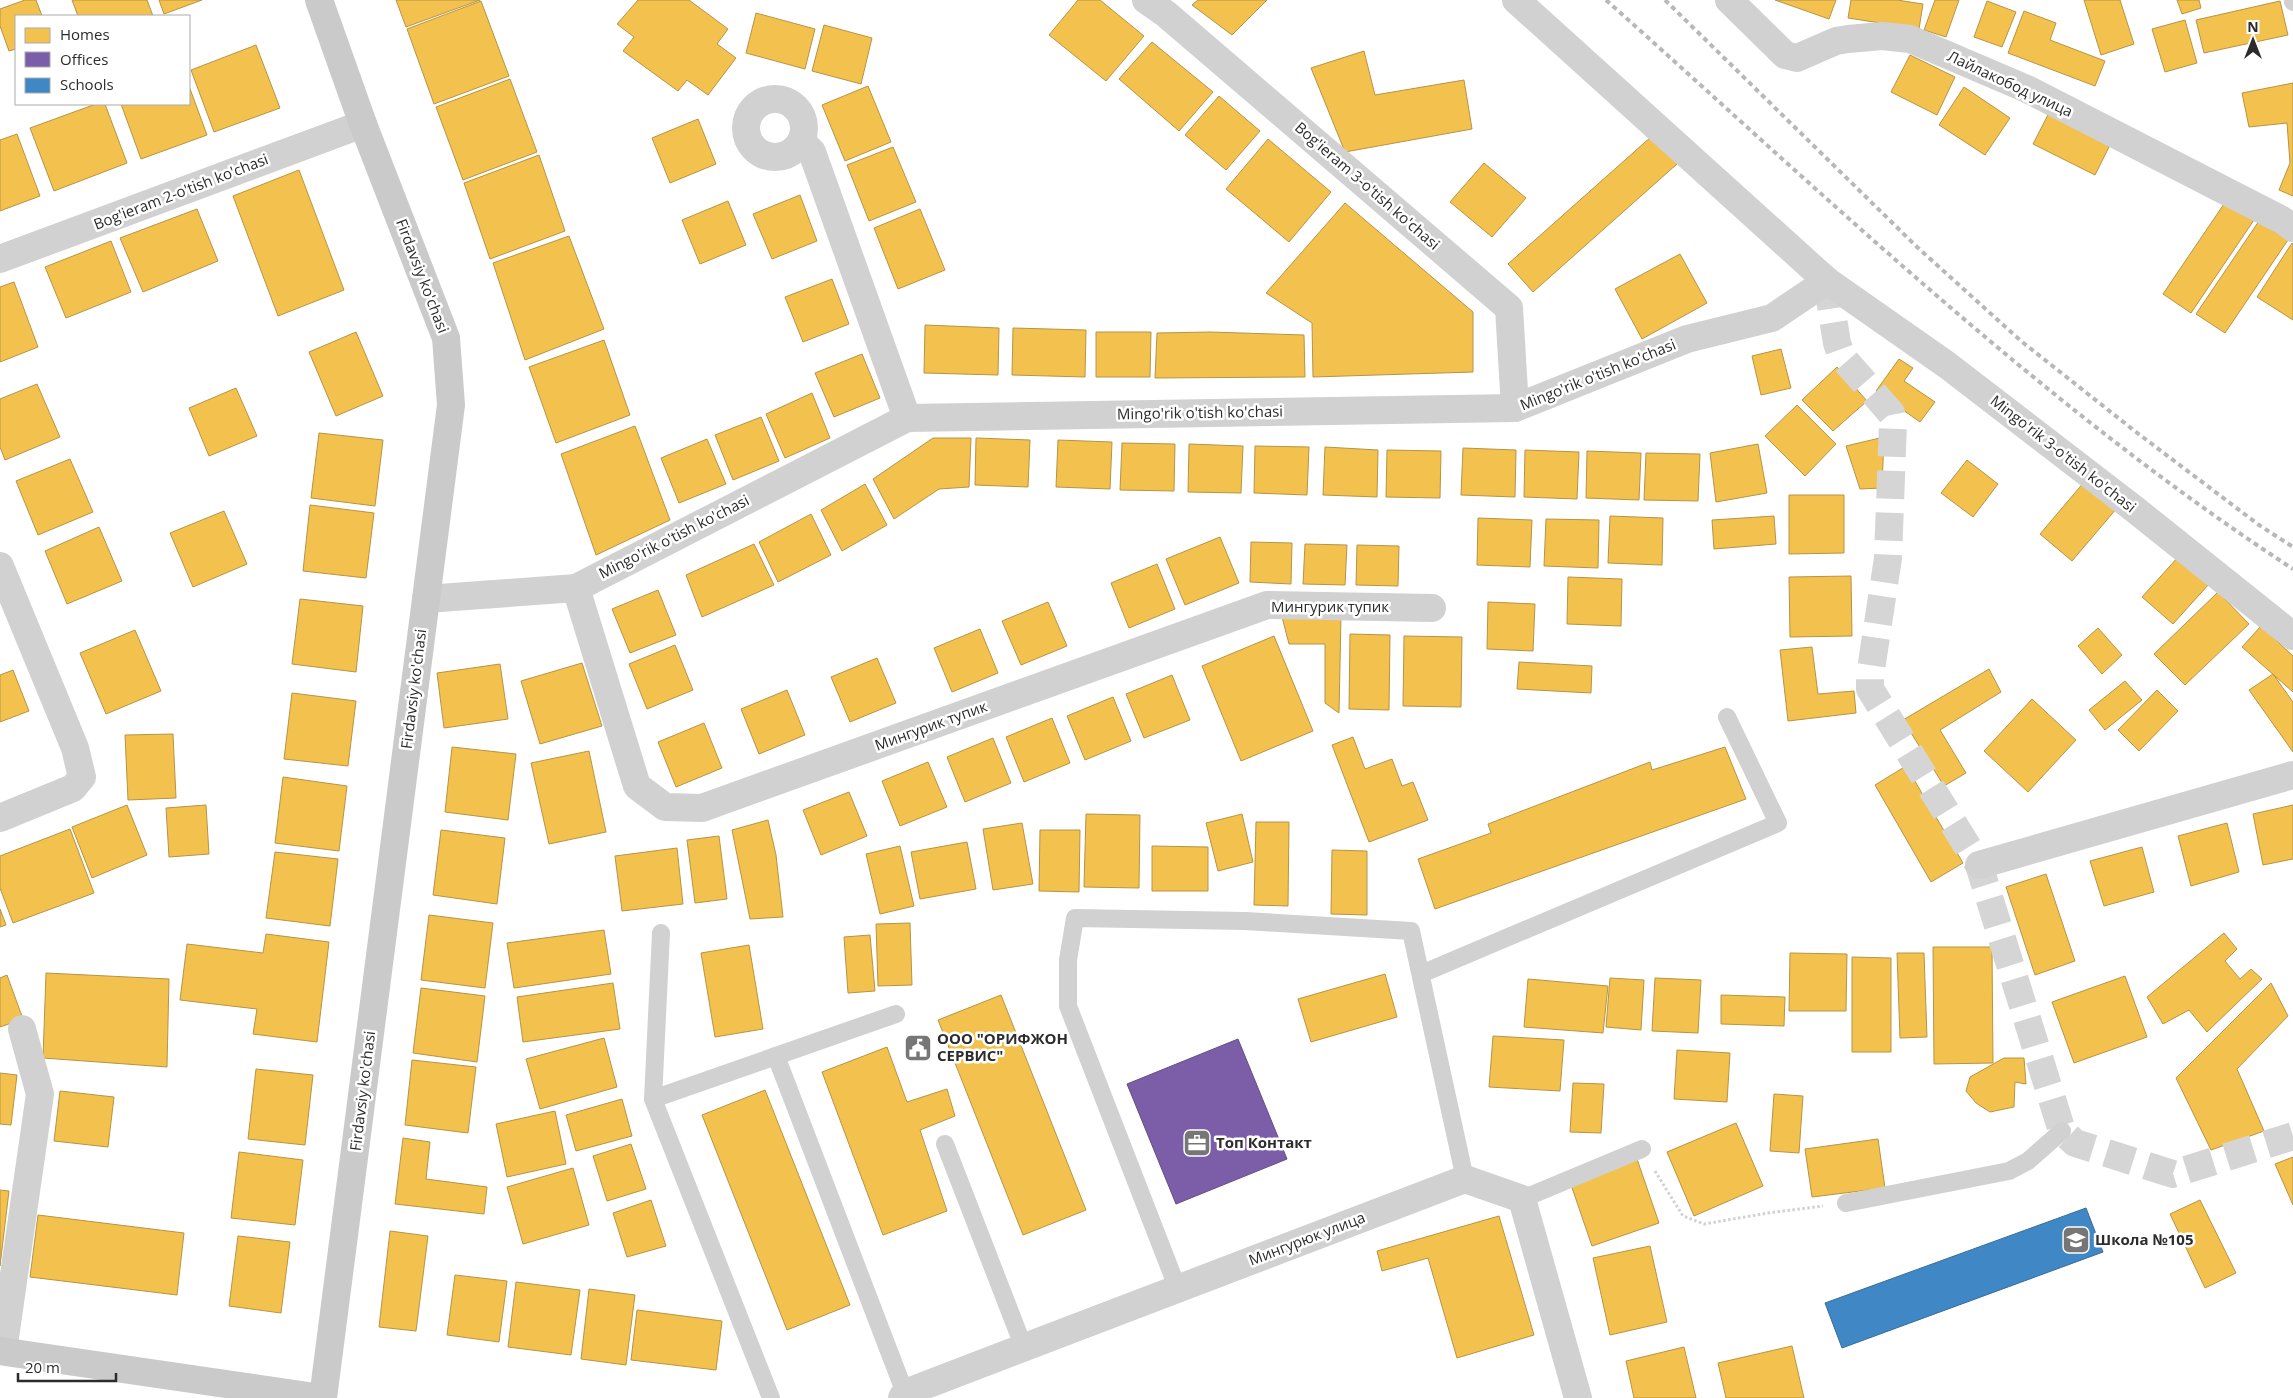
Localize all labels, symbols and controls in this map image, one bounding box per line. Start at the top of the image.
legend [15,15,190,105]
north arrow [2228,15,2278,65]
text: N [2247,17,2259,36]
text: Homes [60,24,110,44]
street label: Лайлакобод улица [1945,45,2076,121]
text: Offices [60,49,108,69]
text: Schools [60,74,114,94]
street label: Bog'ieram 3-o'tish ko'chasi [1291,117,1444,254]
street label: Bog'ieram 2-o'tish ko'chasi [90,148,271,234]
street label: Firdavsiy ko'chasi [392,216,454,336]
street label: Mingo'rik o'tish ko'chasi [1517,334,1678,414]
street label: Mingo'rik 3-o'tish ko'chasi [1987,390,2141,516]
street label: Mingo'rik o'tish ko'chasi [1117,401,1283,423]
street label: Mingo'rik o'tish ko'chasi [595,489,752,583]
street label: Мингурик тупик [1271,596,1389,616]
street label: Firdavsiy ko'chasi [396,628,430,750]
street label: Мингурик тупик [872,695,990,755]
place label: ООО "ОРИФЖОН СЕРВИС" [937,1028,1068,1065]
street label: Firdavsiy ko'chasi [345,1030,379,1152]
public building icon: ООО "ОРИФЖОН СЕРВИС" [903,1033,933,1063]
office icon: Топ Контакт [1182,1128,1212,1158]
place label: Топ Контакт [1216,1132,1312,1152]
street label: Мингурюк улица [1246,1207,1368,1269]
school or university icon: Школа №105 [2061,1225,2091,1255]
place label: Школа №105 [2095,1229,2194,1249]
scale bar [18,1350,115,1382]
text: 20 m [25,1357,60,1377]

